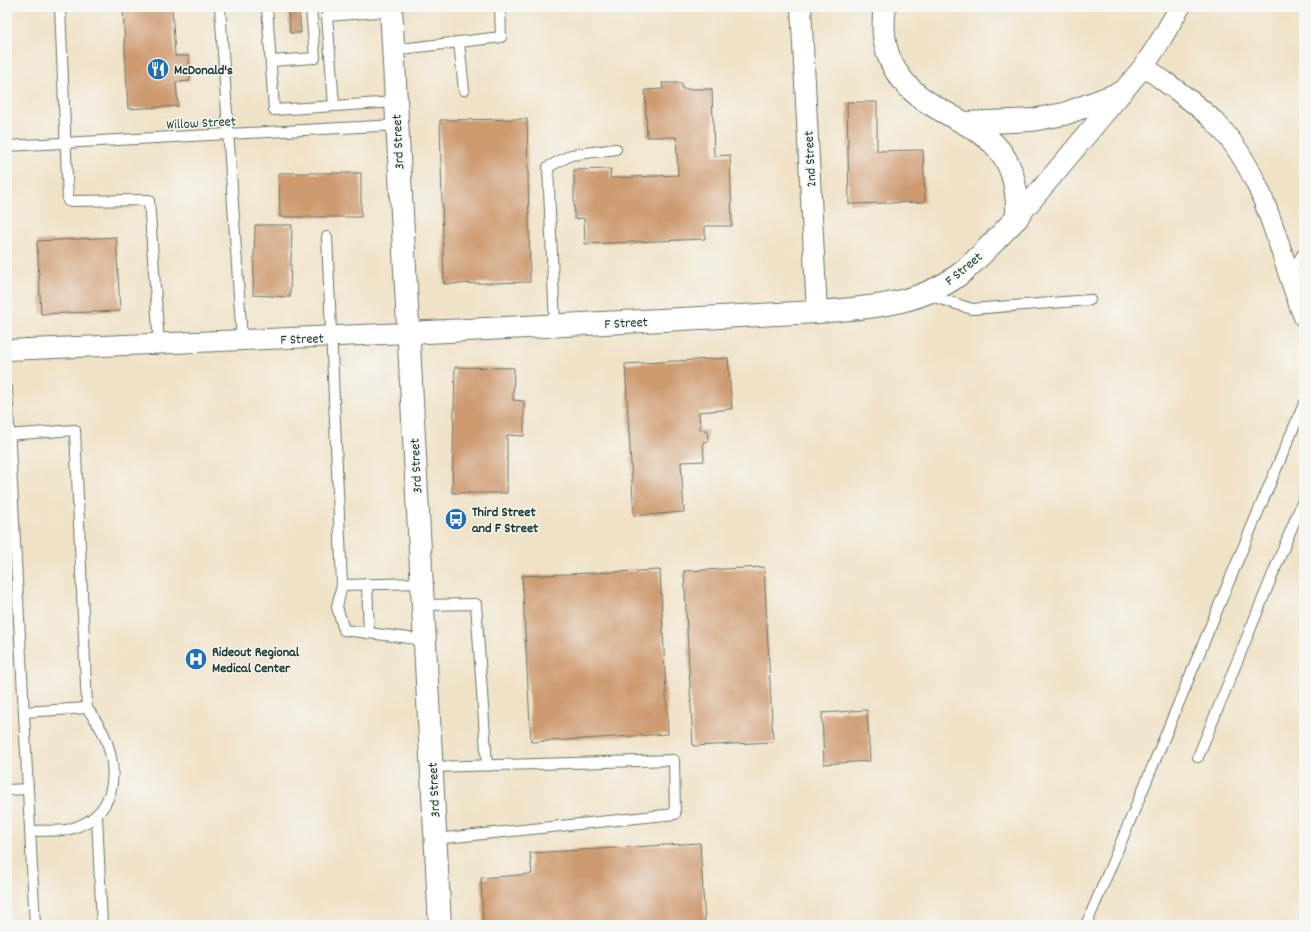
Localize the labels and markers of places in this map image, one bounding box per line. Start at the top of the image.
restaurant icon: McDonald's [145,56,171,82]
place label: McDonald's [174,61,233,81]
place label: Third Street and F Street [472,503,539,539]
bus stop icon: Third Street and F Street [443,506,469,532]
place label: Rideout Regional Medical Center [212,643,300,679]
hospital icon: Rideout Regional Medical Center [183,646,209,672]

